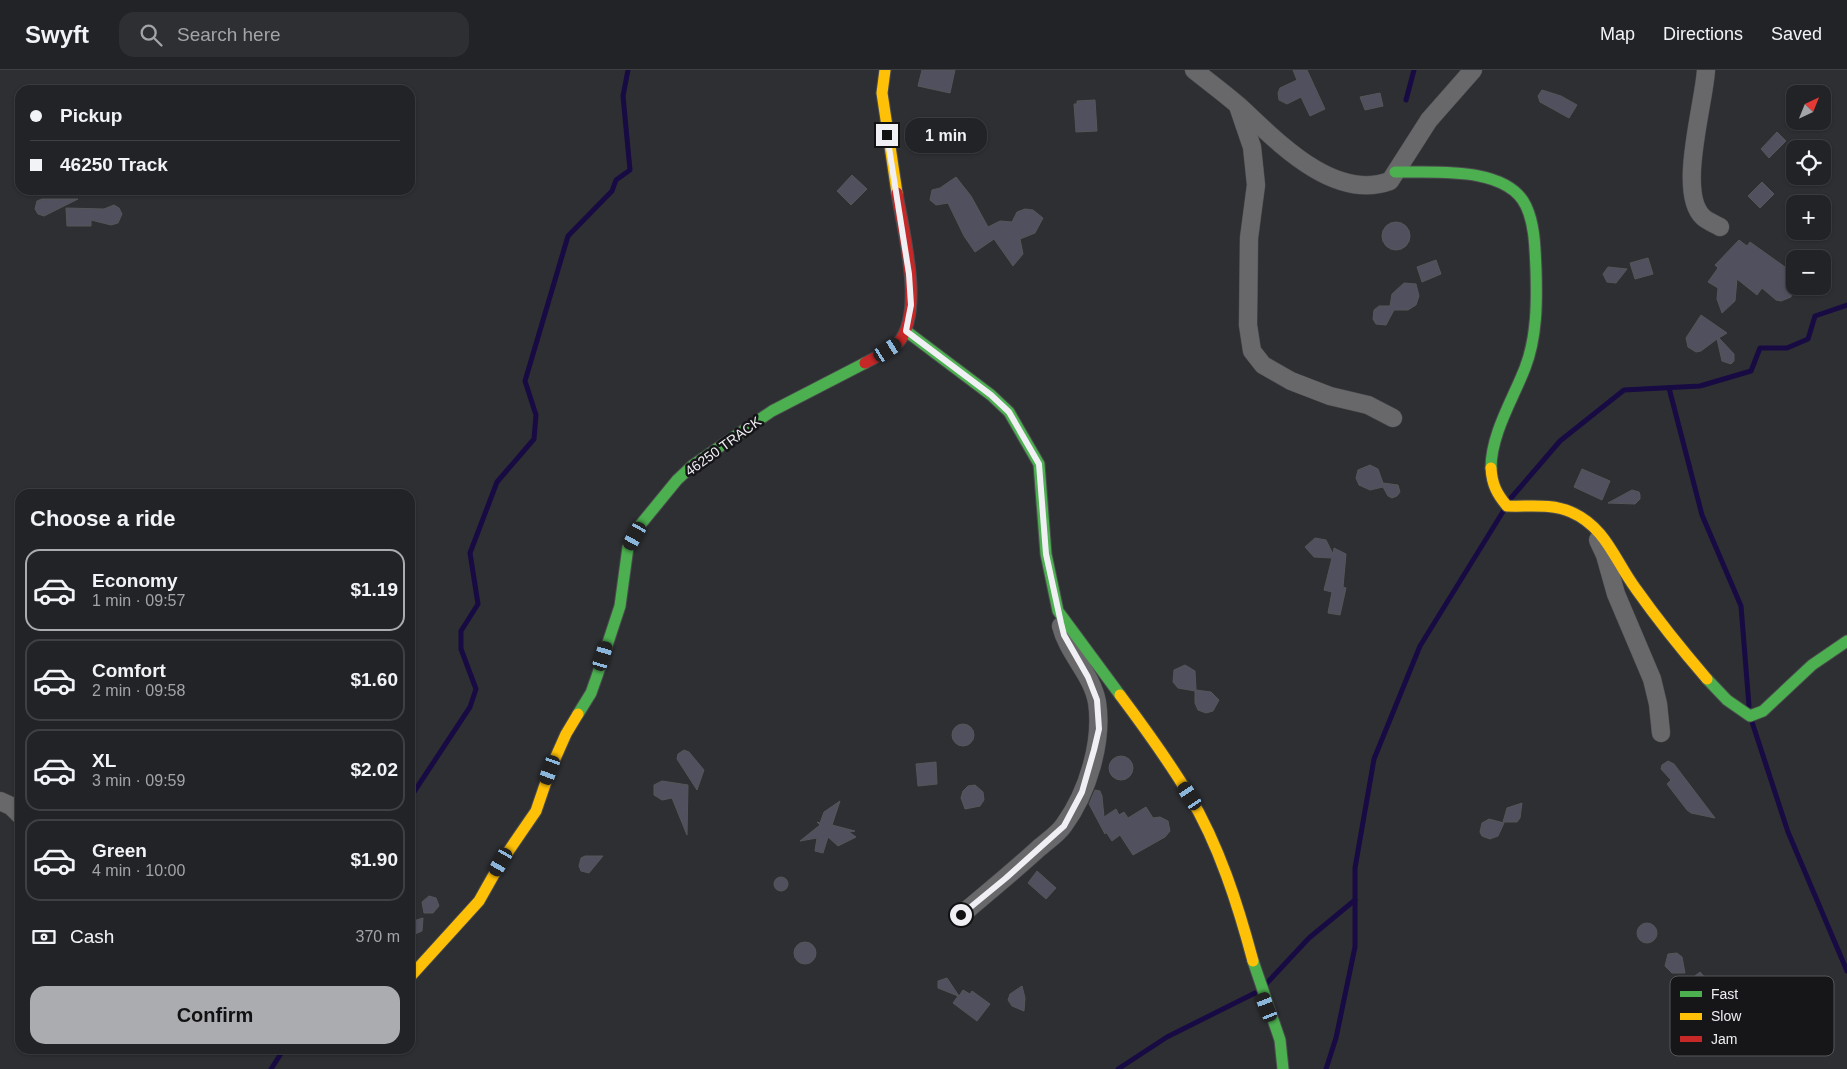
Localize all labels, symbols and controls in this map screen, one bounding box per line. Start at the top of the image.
search box [119,12,469,57]
text: Swyft [25,21,89,48]
icon: search [137,21,165,49]
text: Search here [177,24,281,45]
text: Map [1600,24,1635,44]
text: Directions [1663,24,1743,44]
text: Saved [1771,24,1822,44]
north arrow [1786,85,1831,130]
map controls [1786,85,1831,295]
text: Pickup [60,105,122,126]
callout: 1 min [904,118,987,152]
route end [876,124,898,146]
text: 1 min [925,127,967,144]
button: locate [1786,140,1831,185]
text: 46250 Track [60,154,168,175]
button: + [1786,195,1831,240]
button: − [1786,250,1831,295]
car [871,336,904,364]
street label: 46250 TRACK [682,413,765,479]
text: Choose a ride [30,506,175,531]
car [621,519,648,553]
icon: car [32,568,77,613]
text: Economy [92,570,178,591]
text: $1.19 [350,579,398,600]
text: 1 min · 09:57 [92,592,185,609]
car [591,639,614,673]
icon: car [32,658,77,703]
text: Comfort [92,660,166,681]
text: $1.60 [350,669,398,690]
text: 2 min · 09:58 [92,682,185,699]
icon: car [32,748,77,793]
text: XL [92,750,116,771]
car [537,753,562,787]
text: $2.02 [350,759,398,780]
text: 3 min · 09:59 [92,772,185,789]
car [1175,779,1204,813]
icon: car [32,838,77,883]
text: Green [92,840,147,861]
car [487,845,514,879]
text: $1.90 [350,849,398,870]
text: 4 min · 10:00 [92,862,185,879]
route start [950,904,972,926]
icon: cash [30,923,58,951]
text: Cash [70,926,114,947]
text: 370 m [356,928,400,945]
legend [1670,976,1834,1056]
button: Confirm [30,986,400,1044]
text: Fast [1711,986,1738,1002]
car [1254,990,1279,1024]
text: Slow [1711,1008,1742,1024]
text: Jam [1711,1031,1737,1047]

